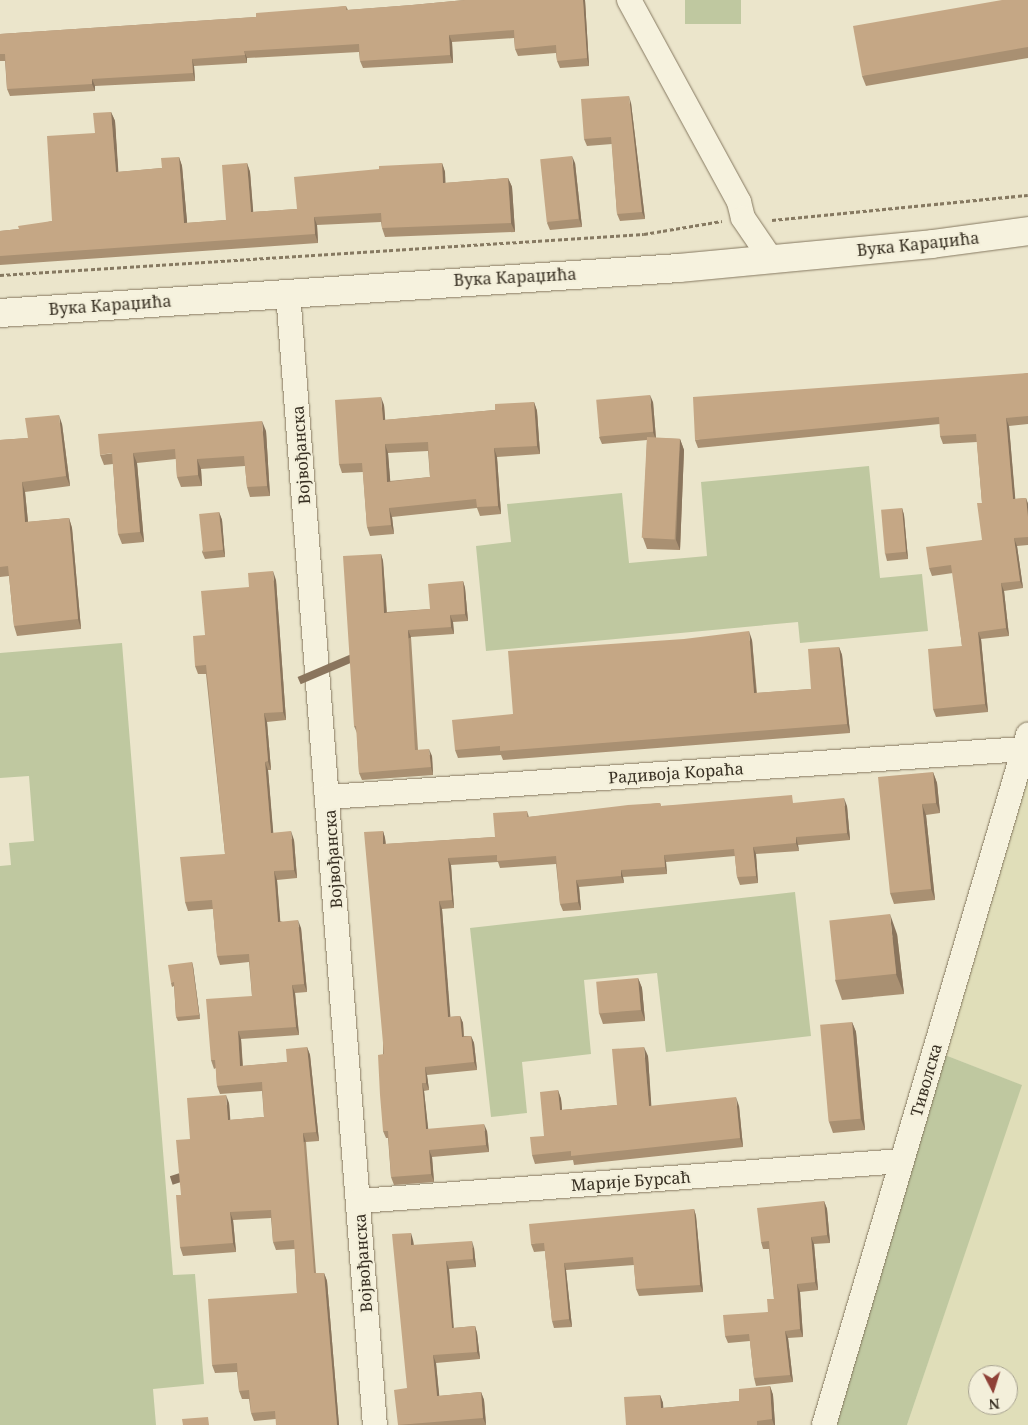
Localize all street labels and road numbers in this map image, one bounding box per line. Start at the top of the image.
street label: Вука Караџића [856,228,980,260]
street label: Вука Караџића [453,264,577,290]
street label: Вука Караџића [48,291,172,319]
street label: Војвођанска [288,405,314,505]
street label: Радивоја Кораћа [608,759,744,787]
street label: Војвођанска [320,809,346,909]
street label: Тиволска [906,1041,946,1119]
street label: Марије Бурсаћ [570,1167,692,1195]
street label: Војвођанска [350,1213,376,1313]

